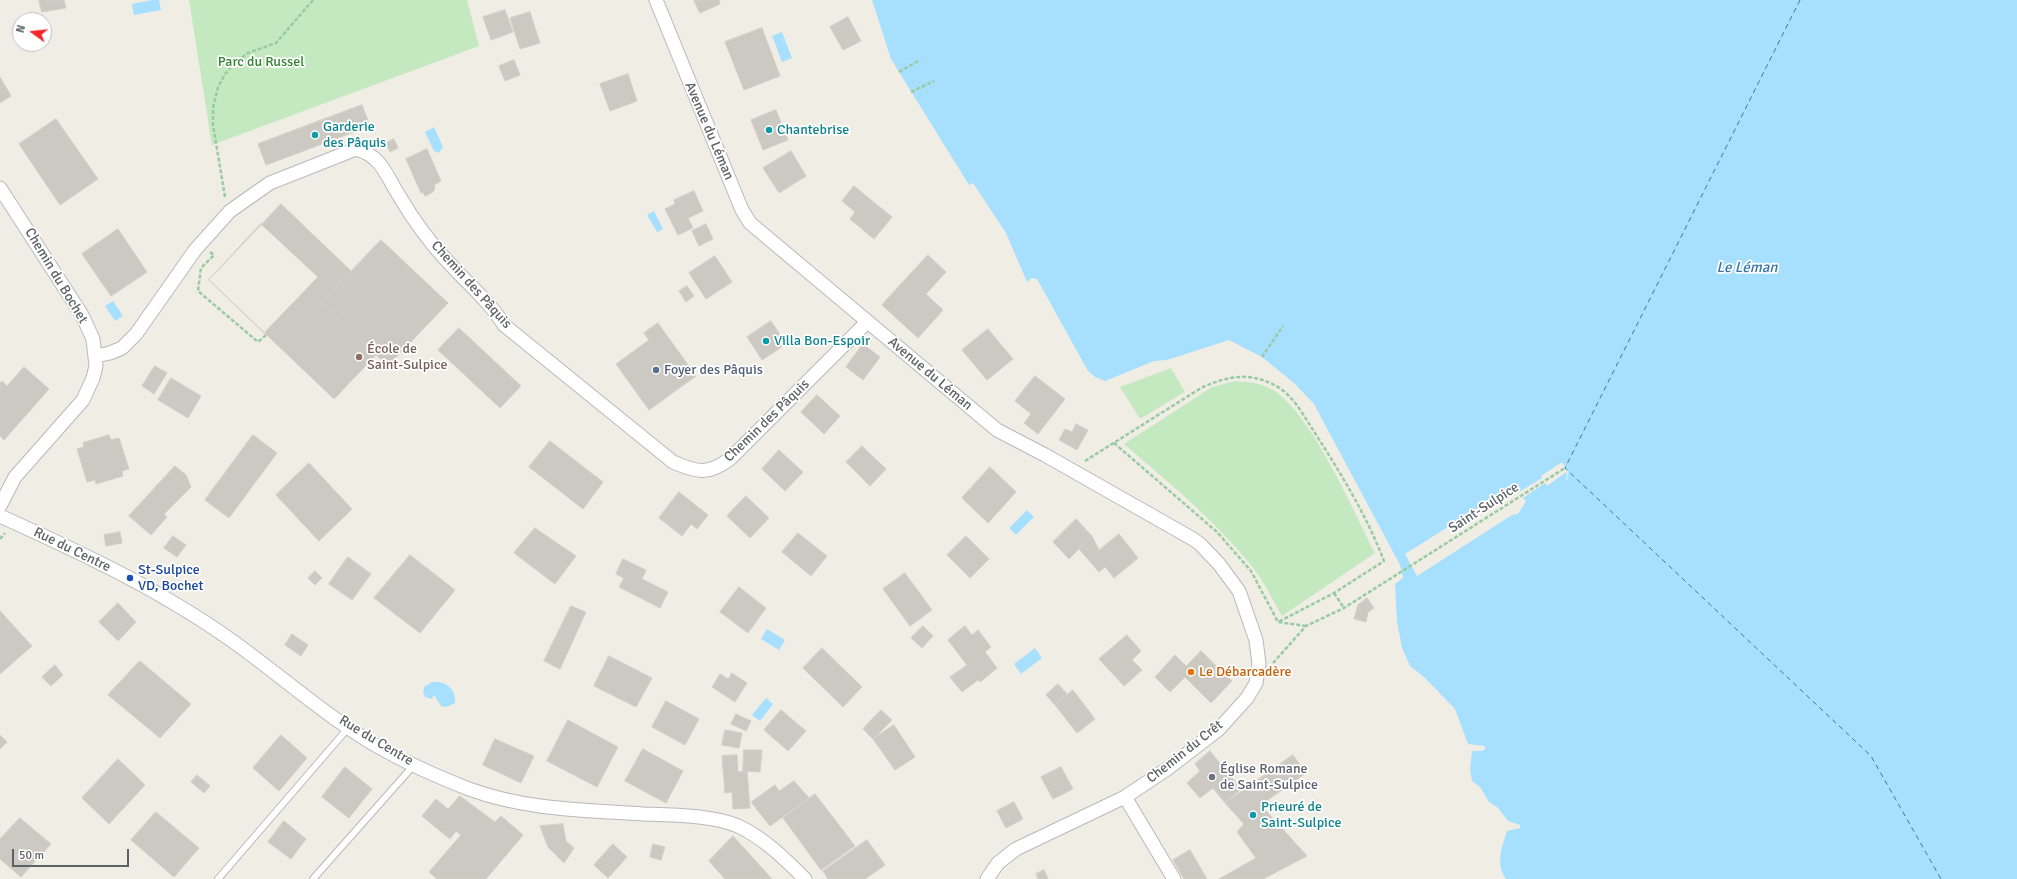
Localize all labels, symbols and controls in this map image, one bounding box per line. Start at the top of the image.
north arrow [12,12,52,52]
text: N [14,24,28,34]
park label: Parc du Russel [218,54,304,70]
street label: Avenue du Léman [681,79,737,183]
place label: Garderie des Pâquis [323,119,386,152]
place label: Chantebrise [777,122,849,138]
marker: Chantebrise [764,125,774,135]
marker: Garderie des Pâquis [310,130,320,140]
street label: Chemin du Bochet [21,225,91,327]
street label: Chemin des Pâquis [427,238,515,332]
water label: Le Léman [1717,259,1777,277]
place label: Villa Bon-Espoir [774,333,870,349]
street label: Avenue du Léman [884,334,976,414]
marker: Villa Bon-Espoir [761,336,771,346]
place label: École de Saint-Sulpice [367,341,447,374]
marker: École de Saint-Sulpice [354,352,364,362]
place label: Foyer des Pâquis [664,362,763,378]
marker: Foyer des Pâquis [651,365,661,375]
street label: Chemin des Pâquis [721,376,813,466]
street label: Saint-Sulpice [1446,479,1522,537]
street label: Rue du Centre [31,524,113,576]
place label: St-Sulpice VD, Bochet [138,562,203,594]
marker: St-Sulpice VD, Bochet [125,573,135,583]
place label: Le Débarcadère [1199,664,1291,680]
marker: Le Débarcadère [1186,667,1196,677]
street label: Rue du Centre [336,712,416,770]
street label: Chemin du Crêt [1144,717,1226,787]
place label: Église Romane de Saint-Sulpice [1220,761,1318,794]
marker: Église Romane de Saint-Sulpice [1207,772,1217,782]
place label: Prieuré de Saint-Sulpice [1261,799,1341,832]
marker: Prieuré de Saint-Sulpice [1248,810,1258,820]
scale bar [14,841,131,867]
text: 50 m [19,848,44,863]

